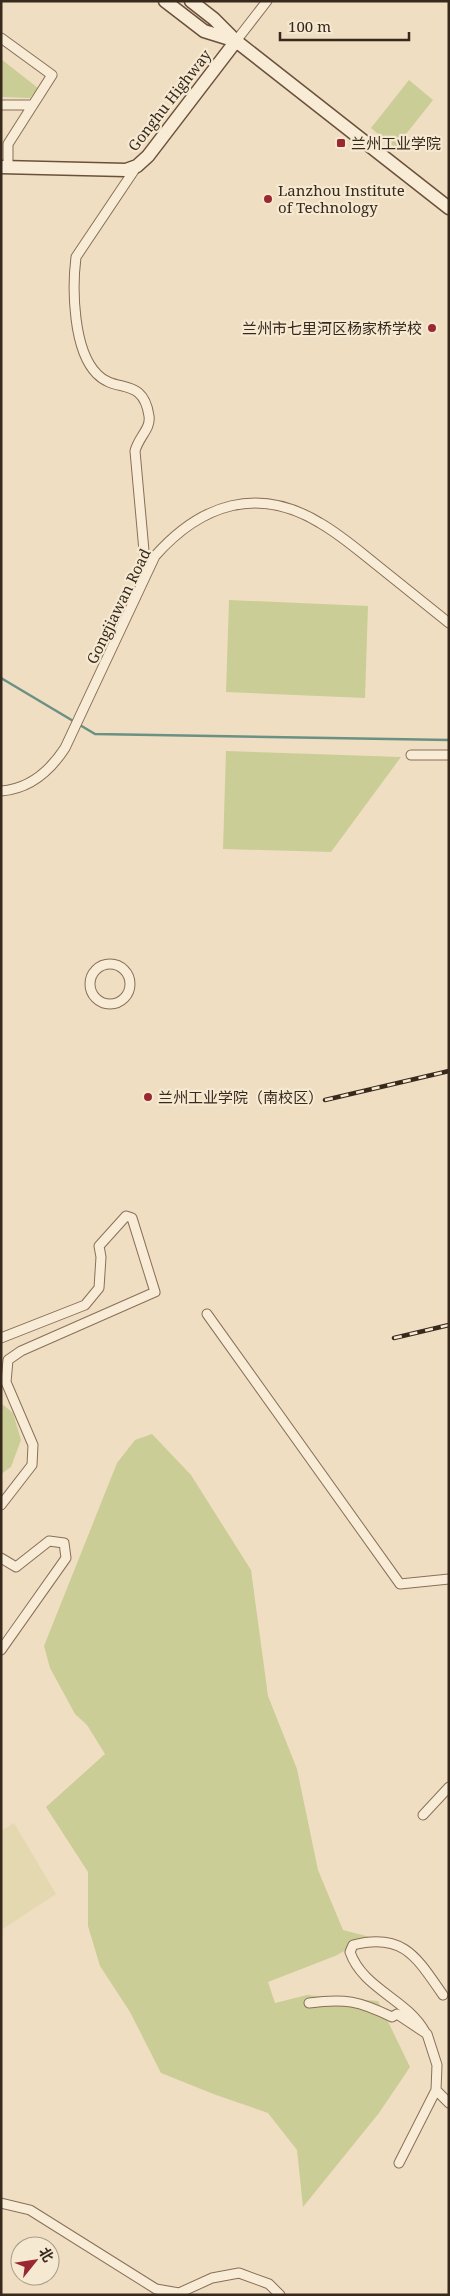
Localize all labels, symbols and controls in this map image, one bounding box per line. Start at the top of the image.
scale bar [280,10,409,42]
text: 100 m [288,16,331,36]
street label: Gonghu Highway [123,45,215,155]
place label: 兰州工业学院 [351,133,441,153]
marker: 兰州工业学院 [335,137,347,149]
place label: Lanzhou Institute of Technology [278,180,405,217]
marker: Lanzhou Institute of Technology [262,193,274,205]
place label: 兰州市七里河区杨家桥学校 [242,318,422,338]
marker: 兰州市七里河区杨家桥学校 [426,322,438,334]
street label: Gongjiawan Road [81,545,155,667]
place label: 兰州工业学院（南校区） [158,1087,323,1107]
marker: 兰州工业学院（南校区） [142,1091,154,1103]
north arrow [10,2236,60,2286]
text: 北 [35,2243,58,2265]

